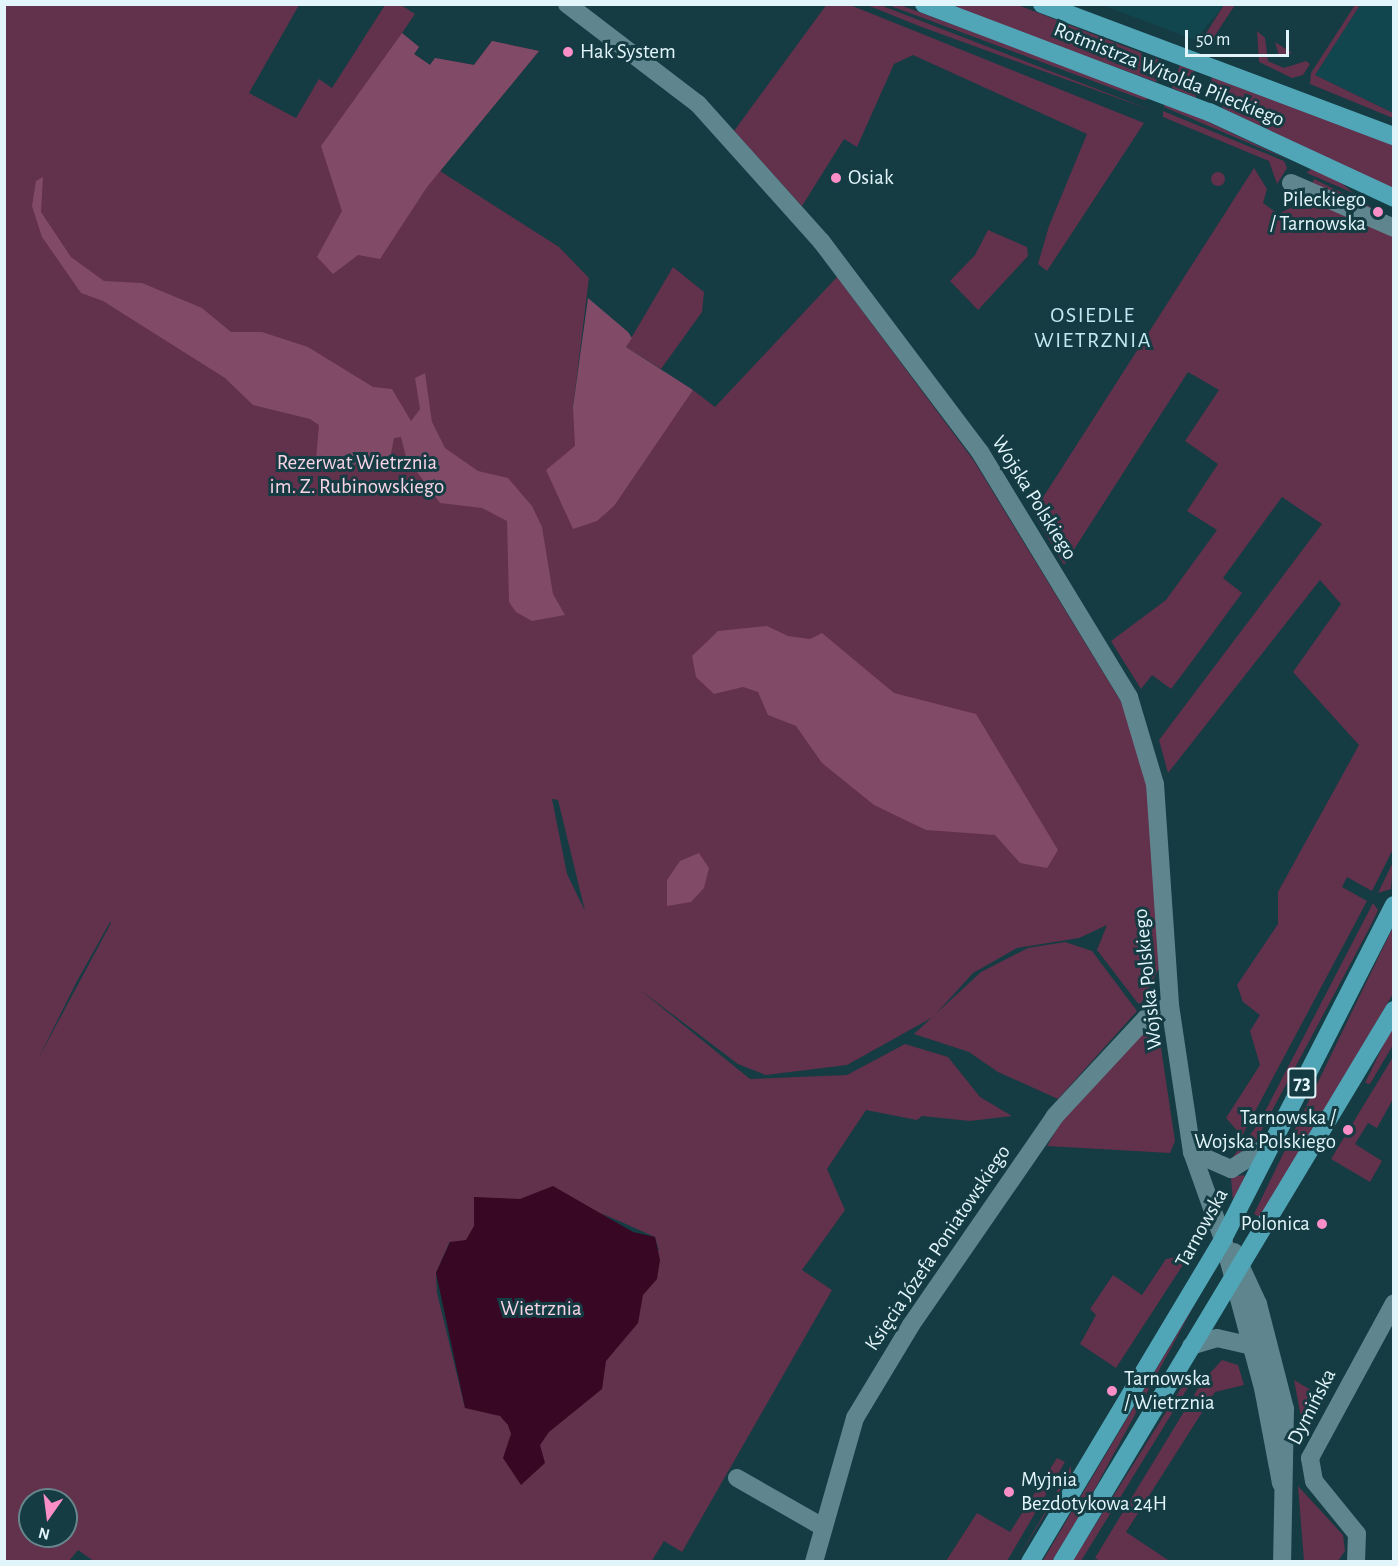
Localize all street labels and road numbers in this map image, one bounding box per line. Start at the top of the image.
street label: Rotmistrza Witolda Pileckiego [1050,17,1288,133]
street label: Wojska Polskiego [986,431,1082,565]
street label: Wojska Polskiego [1128,907,1168,1051]
road number: 73 [1287,1066,1317,1100]
street label: Księcia Józefa Poniatowskiego [860,1140,1016,1356]
street label: Tarnowska [1170,1184,1234,1272]
street label: Dymińska [1282,1365,1342,1449]

